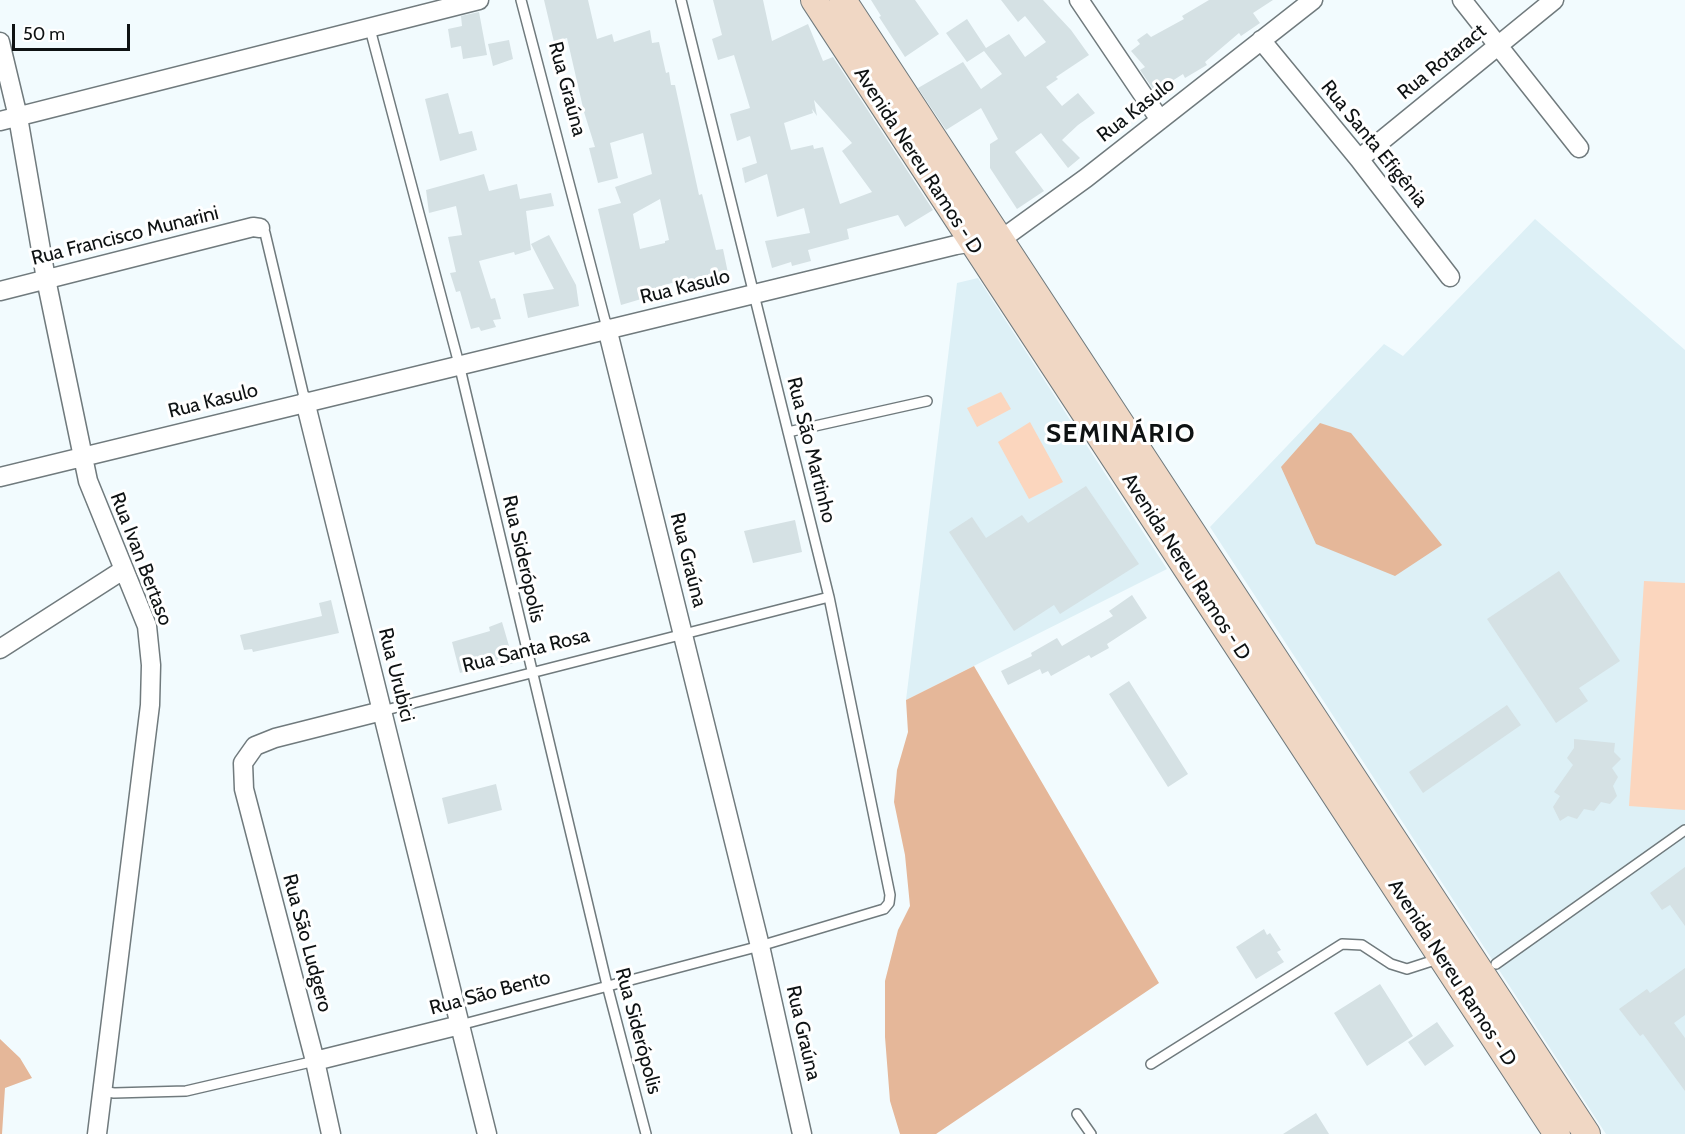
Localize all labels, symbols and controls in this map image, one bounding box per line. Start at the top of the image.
scale bar [15,12,134,50]
street label: Rua Rotaract [1393,19,1491,105]
text: 50 m [23,23,65,45]
street label: Rua Graúna [543,39,591,139]
street label: Avenida Nereu Ramos - D [849,63,987,259]
street label: Rua Kasulo [1092,72,1180,148]
street label: Rua Santa Efigênia [1315,76,1433,212]
street label: Rua Francisco Munarini [29,201,221,271]
street label: Rua Kasulo [638,264,732,310]
street label: Rua São Martinho [781,375,841,525]
street label: Rua Kasulo [166,378,260,424]
district label: SEMINÁRIO [1046,418,1196,450]
street label: Avenida Nereu Ramos - D [1117,469,1255,665]
street label: Rua Ivan Bertaso [105,489,177,629]
street label: Rua Siderópolis [497,493,549,625]
street label: Rua Graúna [665,510,711,610]
street label: Rua Santa Rosa [460,624,592,678]
street label: Rua Urubici [373,626,419,724]
street label: Rua São Ludgero [277,871,337,1015]
street label: Avenida Nereu Ramos - D [1383,875,1521,1071]
street label: Rua São Bento [427,965,553,1021]
street label: Rua Siderópolis [610,965,666,1097]
street label: Rua Graúna [780,983,826,1083]

